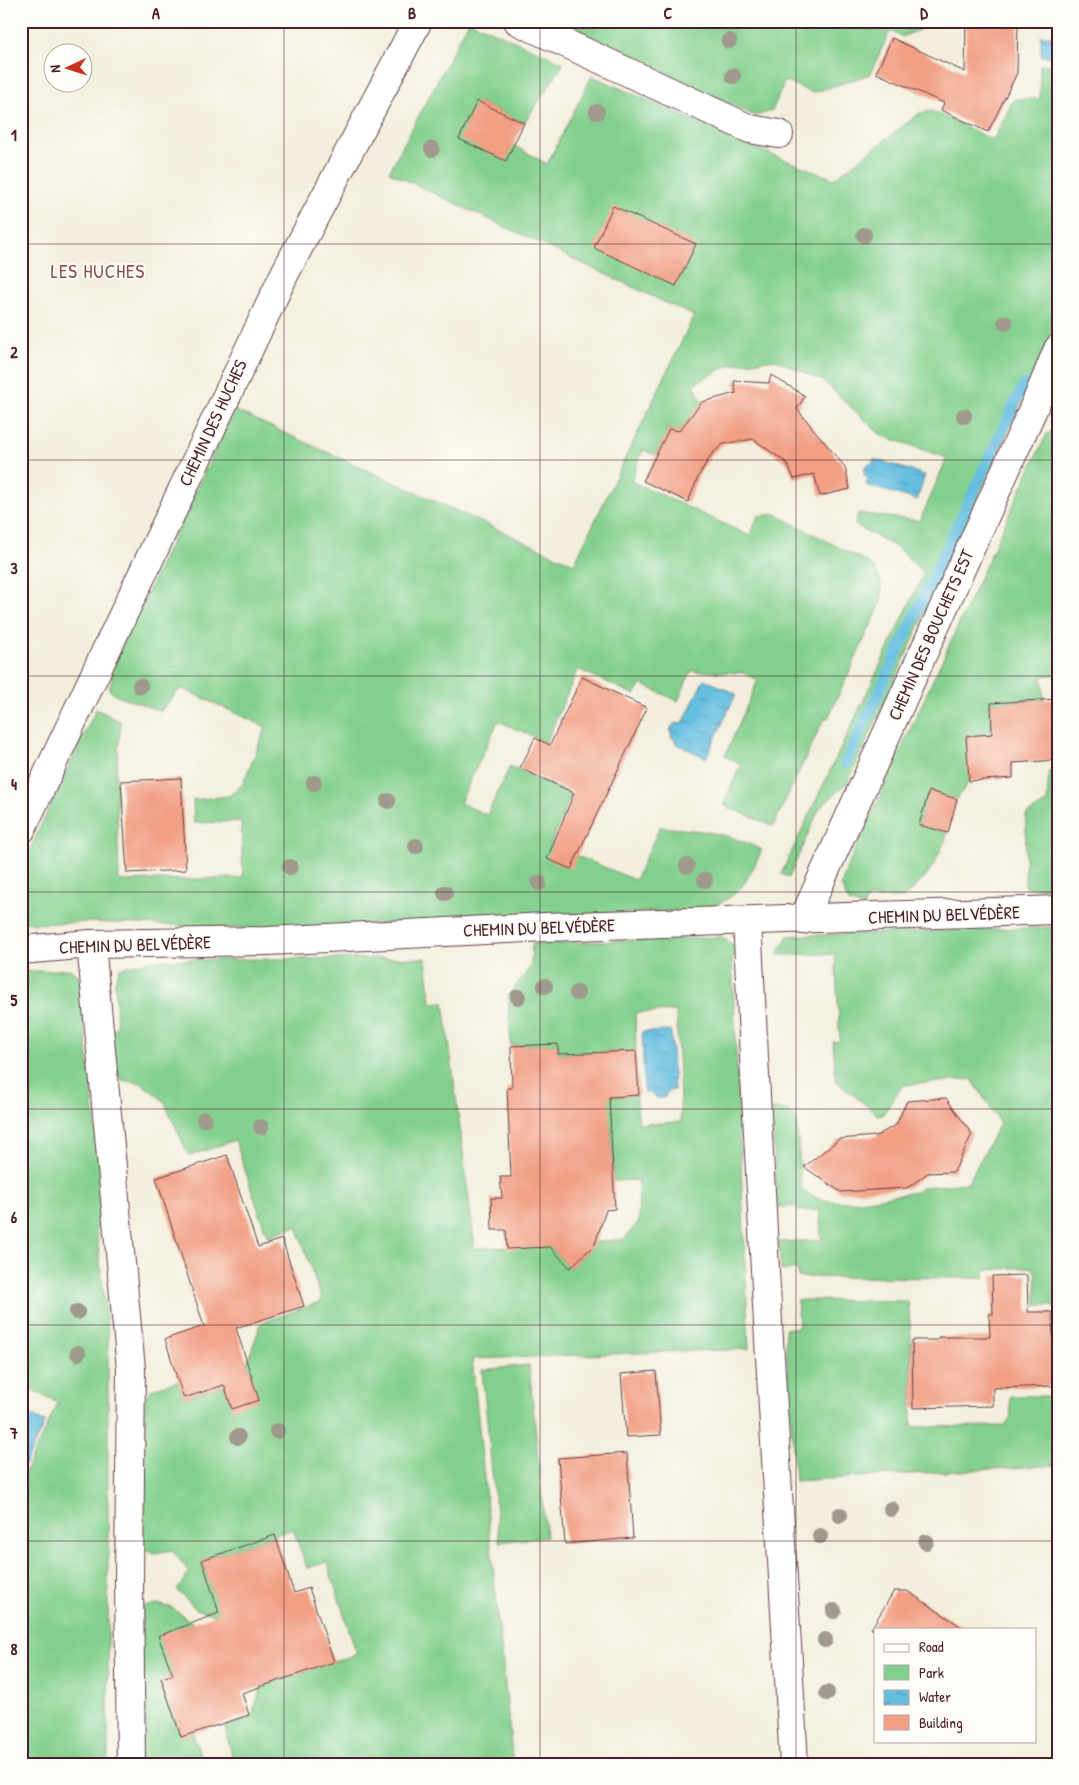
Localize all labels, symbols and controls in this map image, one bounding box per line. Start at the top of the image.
text: A [152,2,160,24]
text: B [408,2,416,24]
text: C [664,2,673,24]
text: D [920,2,928,24]
north arrow [42,42,92,92]
text: N [45,64,64,73]
text: 1 [11,124,17,146]
district label: LES HUCHES [51,258,145,284]
text: 2 [10,341,18,363]
street label: CHEMIN DES HUCHES [172,356,253,490]
street label: CHEMIN DES BOUCHETS EST [882,545,980,724]
text: 3 [10,557,18,579]
text: 4 [11,773,17,795]
street label: CHEMIN DU BELVÉDÈRE [868,899,1020,930]
street label: CHEMIN DU BELVÉDÈRE [463,912,615,943]
street label: CHEMIN DU BELVÉDÈRE [59,929,211,960]
text: 5 [11,989,18,1011]
text: 6 [11,1206,18,1228]
text: 7 [9,1422,18,1444]
legend [874,1628,1036,1742]
text: Road [919,1636,944,1657]
text: 8 [11,1638,18,1660]
text: Park [919,1662,944,1683]
text: Water [919,1686,951,1707]
text: Building [919,1712,963,1733]

